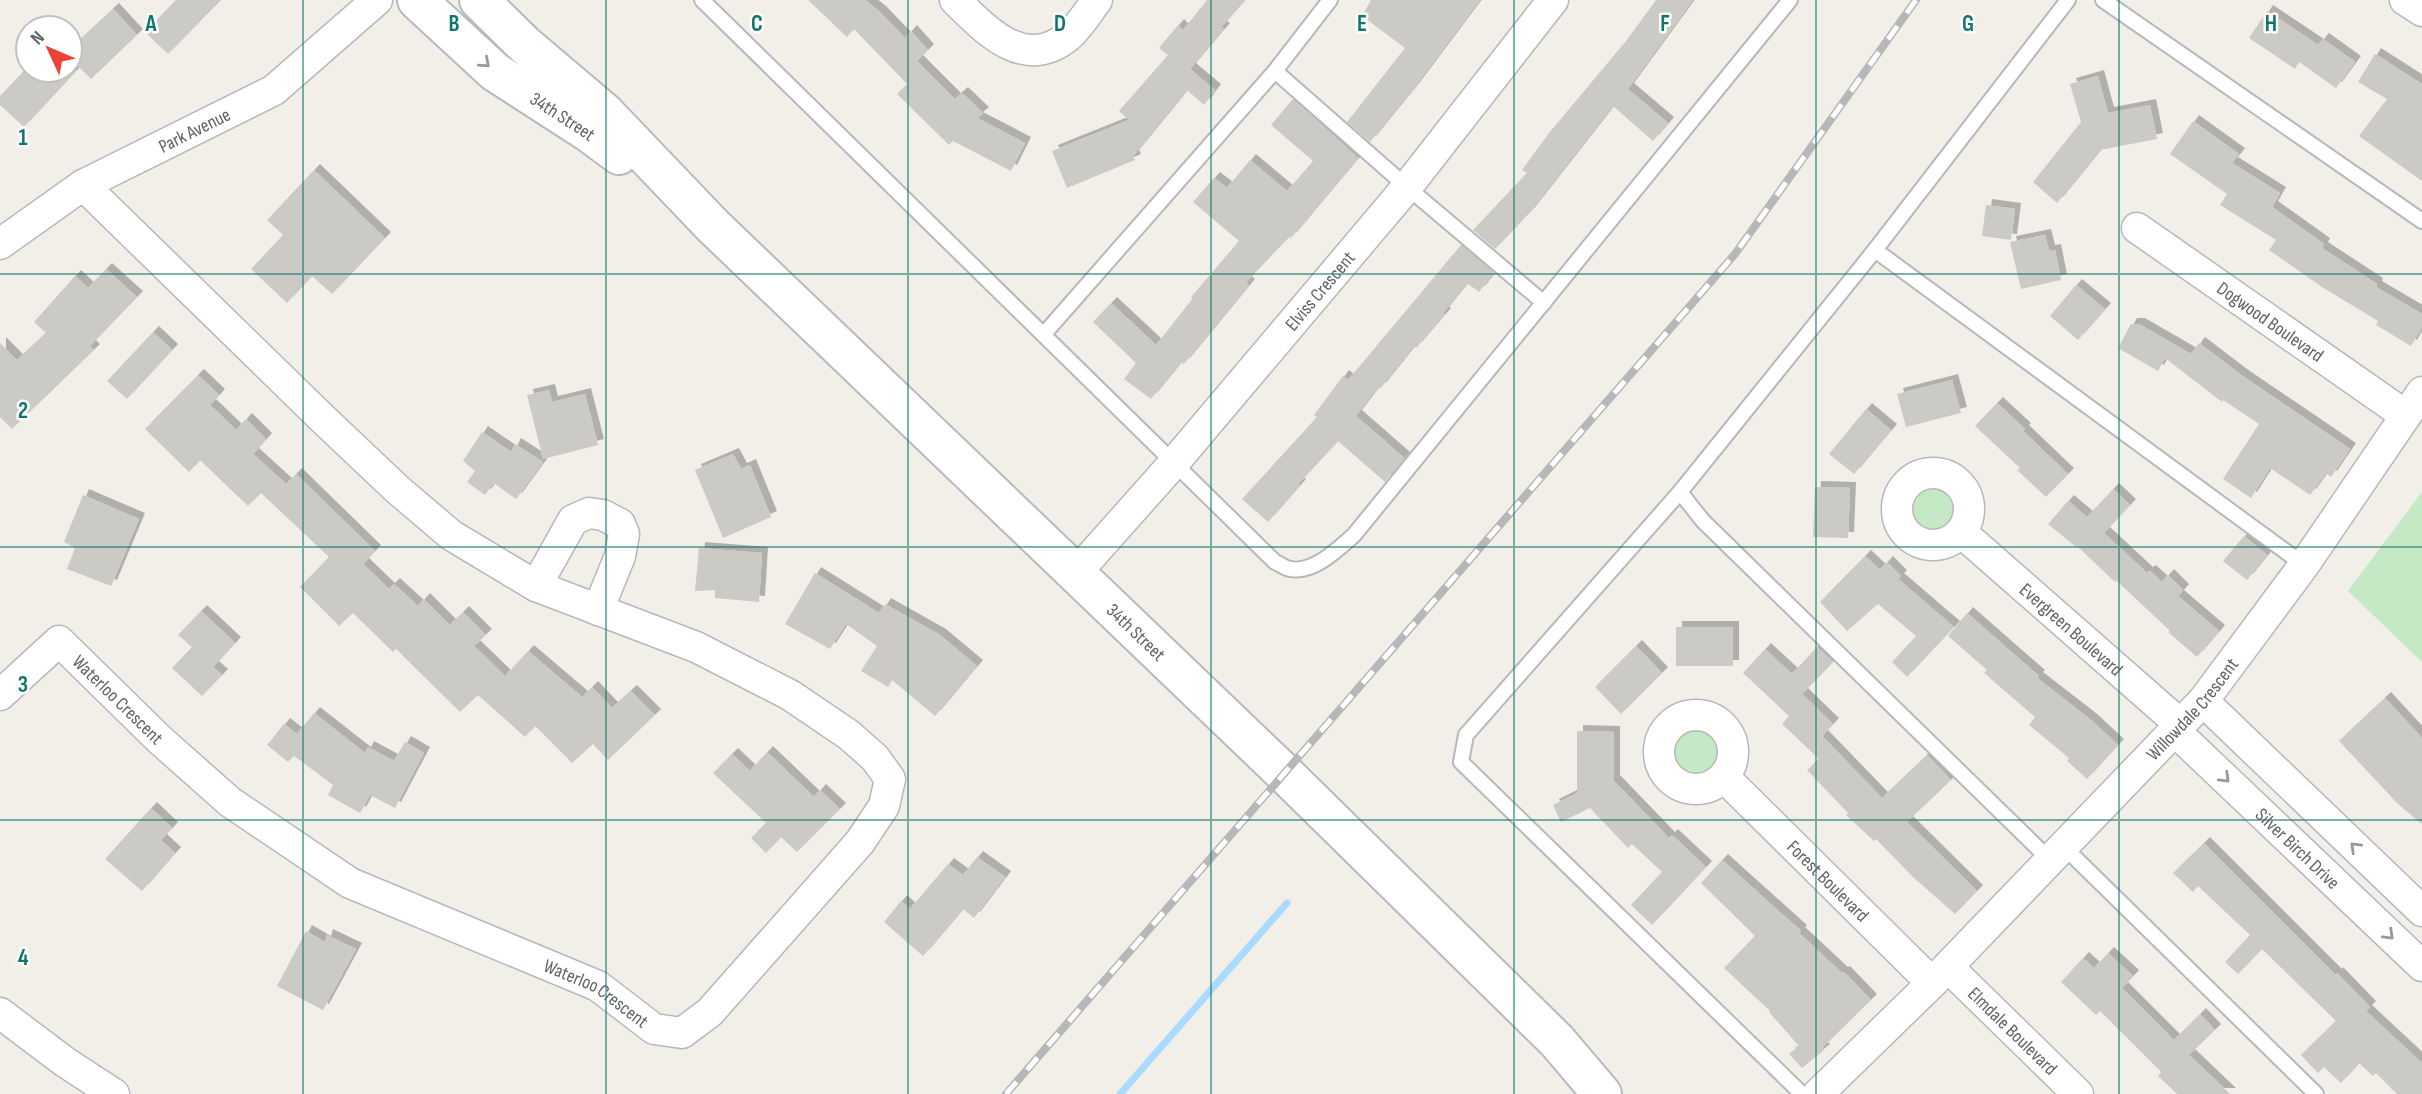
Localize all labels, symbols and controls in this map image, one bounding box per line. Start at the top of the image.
text: A [145,10,158,38]
text: B [449,10,460,38]
text: C [751,10,763,38]
text: D [1054,10,1066,38]
text: E [1357,10,1367,38]
text: F [1660,10,1670,38]
text: G [1962,10,1974,38]
text: H [2265,10,2277,38]
north arrow [14,14,84,84]
text: N [26,27,50,50]
one-way arrow [477,54,490,67]
street label: 34th Street [525,88,600,147]
street label: Park Avenue [155,104,235,159]
text: 1 [18,124,28,152]
street label: Elviss Crescent [1281,247,1361,336]
street label: Dogwood Boulevard [2212,277,2328,368]
text: 2 [18,397,28,425]
street label: Evergreen Boulevard [2014,579,2127,681]
street label: 34th Street [1101,599,1170,666]
street label: Waterloo Crescent [67,651,168,750]
street label: Willowdale Crescent [2142,654,2244,766]
text: 3 [18,671,28,699]
one-way arrow [2217,769,2230,782]
street label: Silver Birch Drive [2250,804,2344,895]
street label: Forest Boulevard [1782,836,1873,927]
one-way arrow [2350,842,2363,855]
one-way arrow [2381,926,2394,939]
text: 4 [18,944,29,972]
street label: Waterloo Crescent [540,955,653,1034]
street label: Elmdale Boulevard [1963,983,2062,1080]

